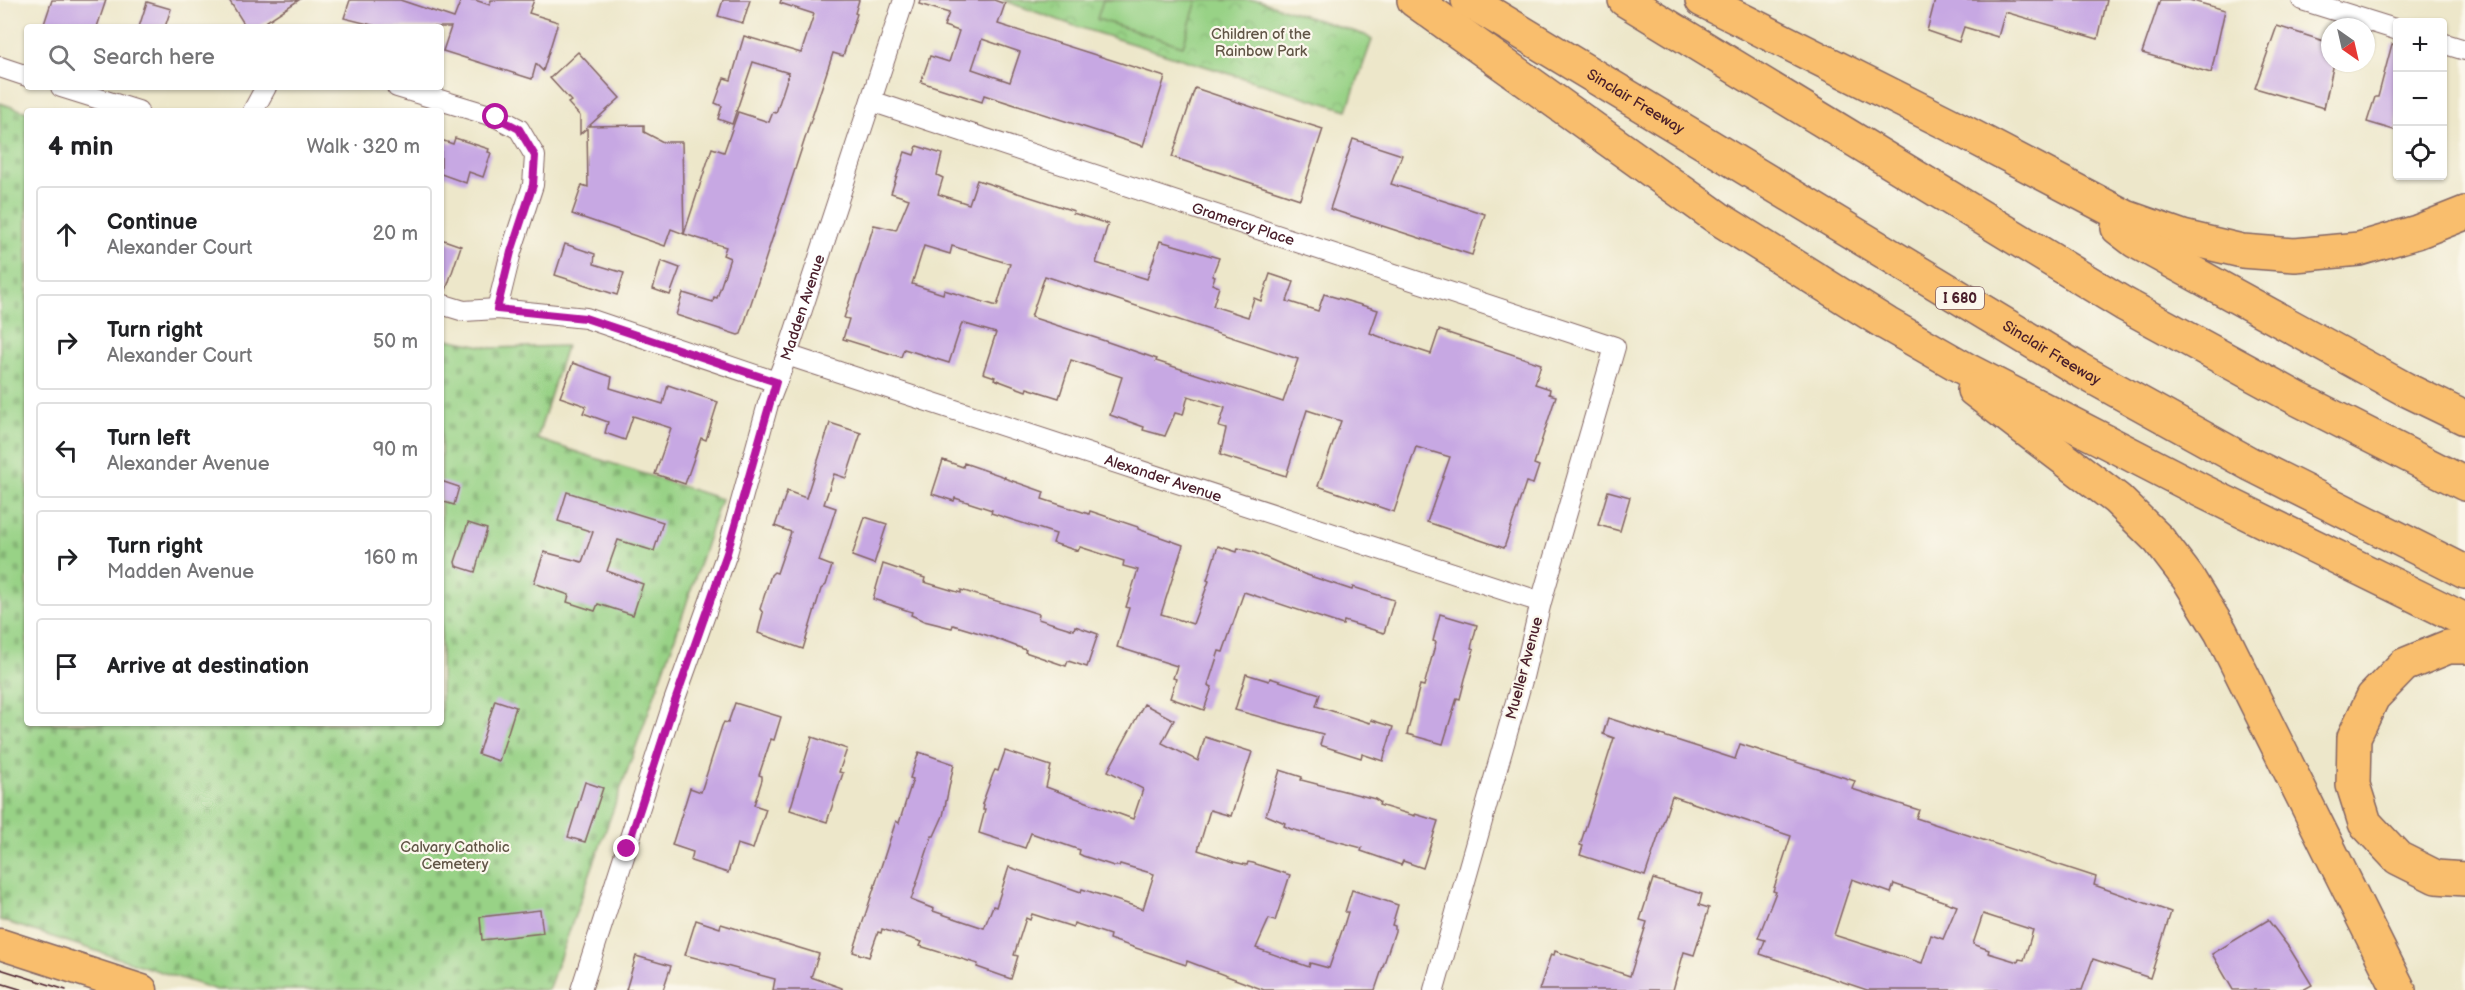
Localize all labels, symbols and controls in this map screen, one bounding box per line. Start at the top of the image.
north arrow [2321,18,2375,72]
map controls [2393,18,2447,180]
button: + [2393,18,2447,72]
search box [24,24,444,90]
park label: Children of the Rainbow Park [1211,25,1311,61]
icon: search [45,41,78,74]
text: Search here [93,44,215,71]
street label: Sinclair Freeway [1583,65,1688,139]
button: − [2393,72,2447,126]
route start [482,103,508,129]
button: locate [2393,126,2447,180]
text: 4 min [48,132,113,163]
text: Walk · 320 m [306,135,420,159]
street label: Gramercy Place [1189,199,1297,250]
text: Continue [107,209,197,236]
icon: ahead [50,218,83,251]
text: 20 m [373,222,418,246]
text: Alexander Court [107,236,253,260]
street label: Madden Avenue [777,252,830,363]
road number: I 680 [1936,287,1984,309]
text: Turn right [107,317,203,344]
street label: Sinclair Freeway [1999,317,2104,390]
icon: right [50,326,83,359]
text: 50 m [373,330,418,354]
text: Alexander Court [107,344,253,368]
text: Turn left [107,425,191,452]
icon: left [50,434,83,467]
text: 90 m [373,438,418,462]
street label: Alexander Avenue [1102,451,1224,507]
text: Alexander Avenue [107,452,270,476]
text: Turn right [107,533,203,560]
icon: right [50,542,83,575]
text: 160 m [364,546,418,570]
text: Madden Avenue [107,560,254,584]
street label: Mueller Avenue [1502,615,1547,722]
icon: arrive [50,650,83,683]
text: Arrive at destination [107,653,309,680]
route end [613,835,639,861]
park label: Calvary Catholic Cemetery [400,838,510,874]

